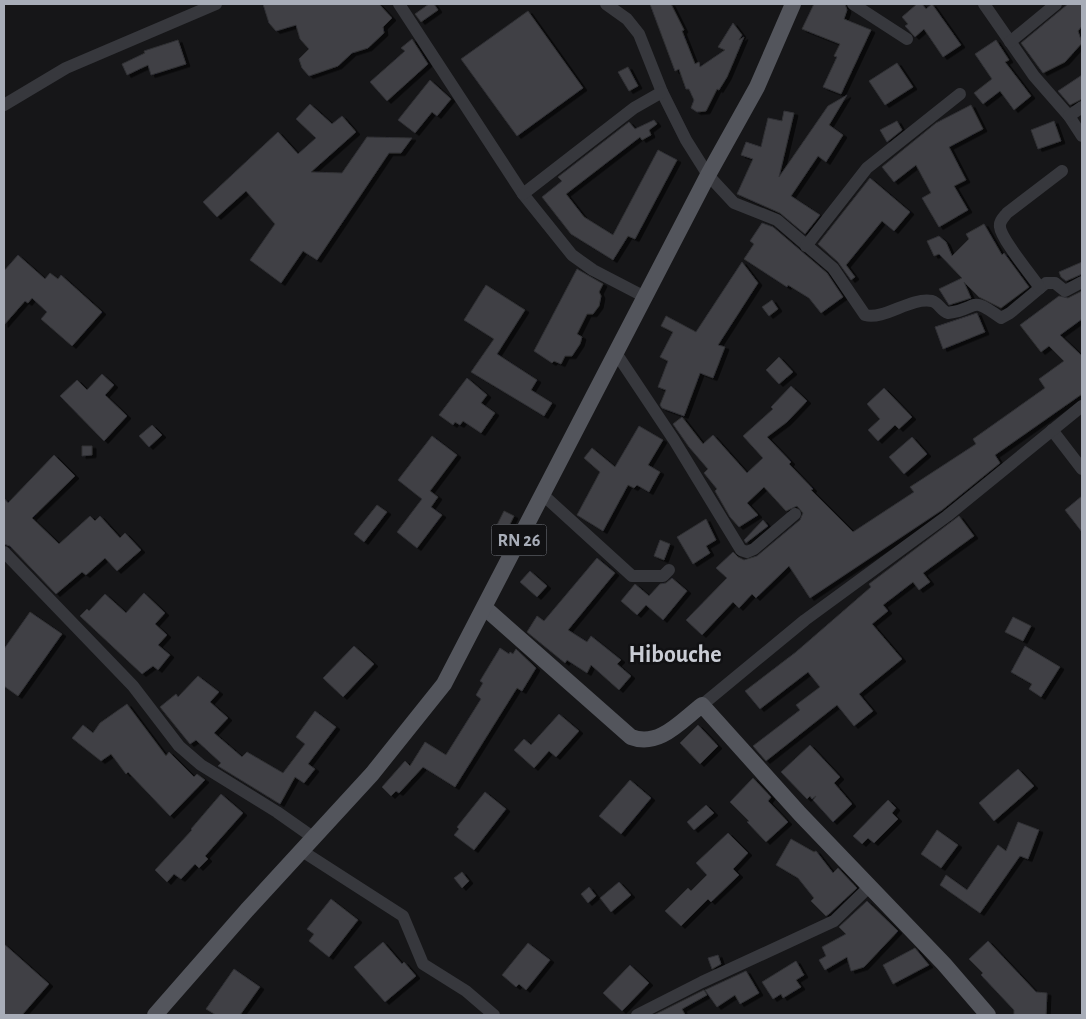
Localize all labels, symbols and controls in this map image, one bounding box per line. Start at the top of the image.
road number: RN 26 [492,524,546,556]
district label: Hibouche [628,643,722,667]

